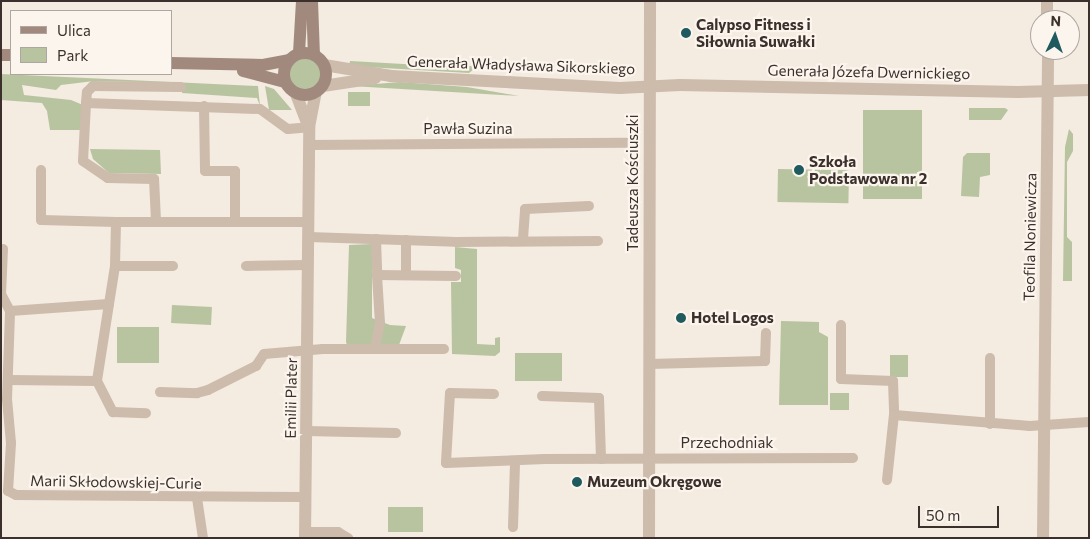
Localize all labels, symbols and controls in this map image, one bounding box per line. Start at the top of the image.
legend [10,10,172,75]
north arrow [1030,10,1080,60]
text: N [1050,12,1061,29]
place label: Calypso Fitness i Siłownia Suwałki [696,15,815,50]
text: Ulica [57,21,91,39]
marker: Calypso Fitness i Siłownia Suwałki [680,27,692,39]
text: Park [57,46,88,64]
street label: Generała Władysława Sikorskiego [407,52,635,78]
street label: Generała Józefa Dwernickiego [767,61,971,83]
street label: Tadeusza Kościuszki [624,114,642,252]
street label: Pawła Suzina [423,120,513,138]
place label: Szkoła Podstawowa nr 2 [809,152,927,187]
marker: Szkoła Podstawowa nr 2 [793,164,805,176]
street label: Teofila Noniewicza [1020,173,1040,301]
place label: Hotel Logos [691,309,774,327]
marker: Hotel Logos [675,312,687,324]
street label: Emilii Plater [281,357,301,439]
street label: Przechodniak [681,434,773,452]
street label: Marii Skłodowskiej-Curie [30,472,202,492]
place label: Muzeum Okręgowe [587,473,721,491]
marker: Muzeum Okręgowe [571,476,583,488]
scale bar [920,496,1001,528]
text: 50 m [926,506,960,524]

